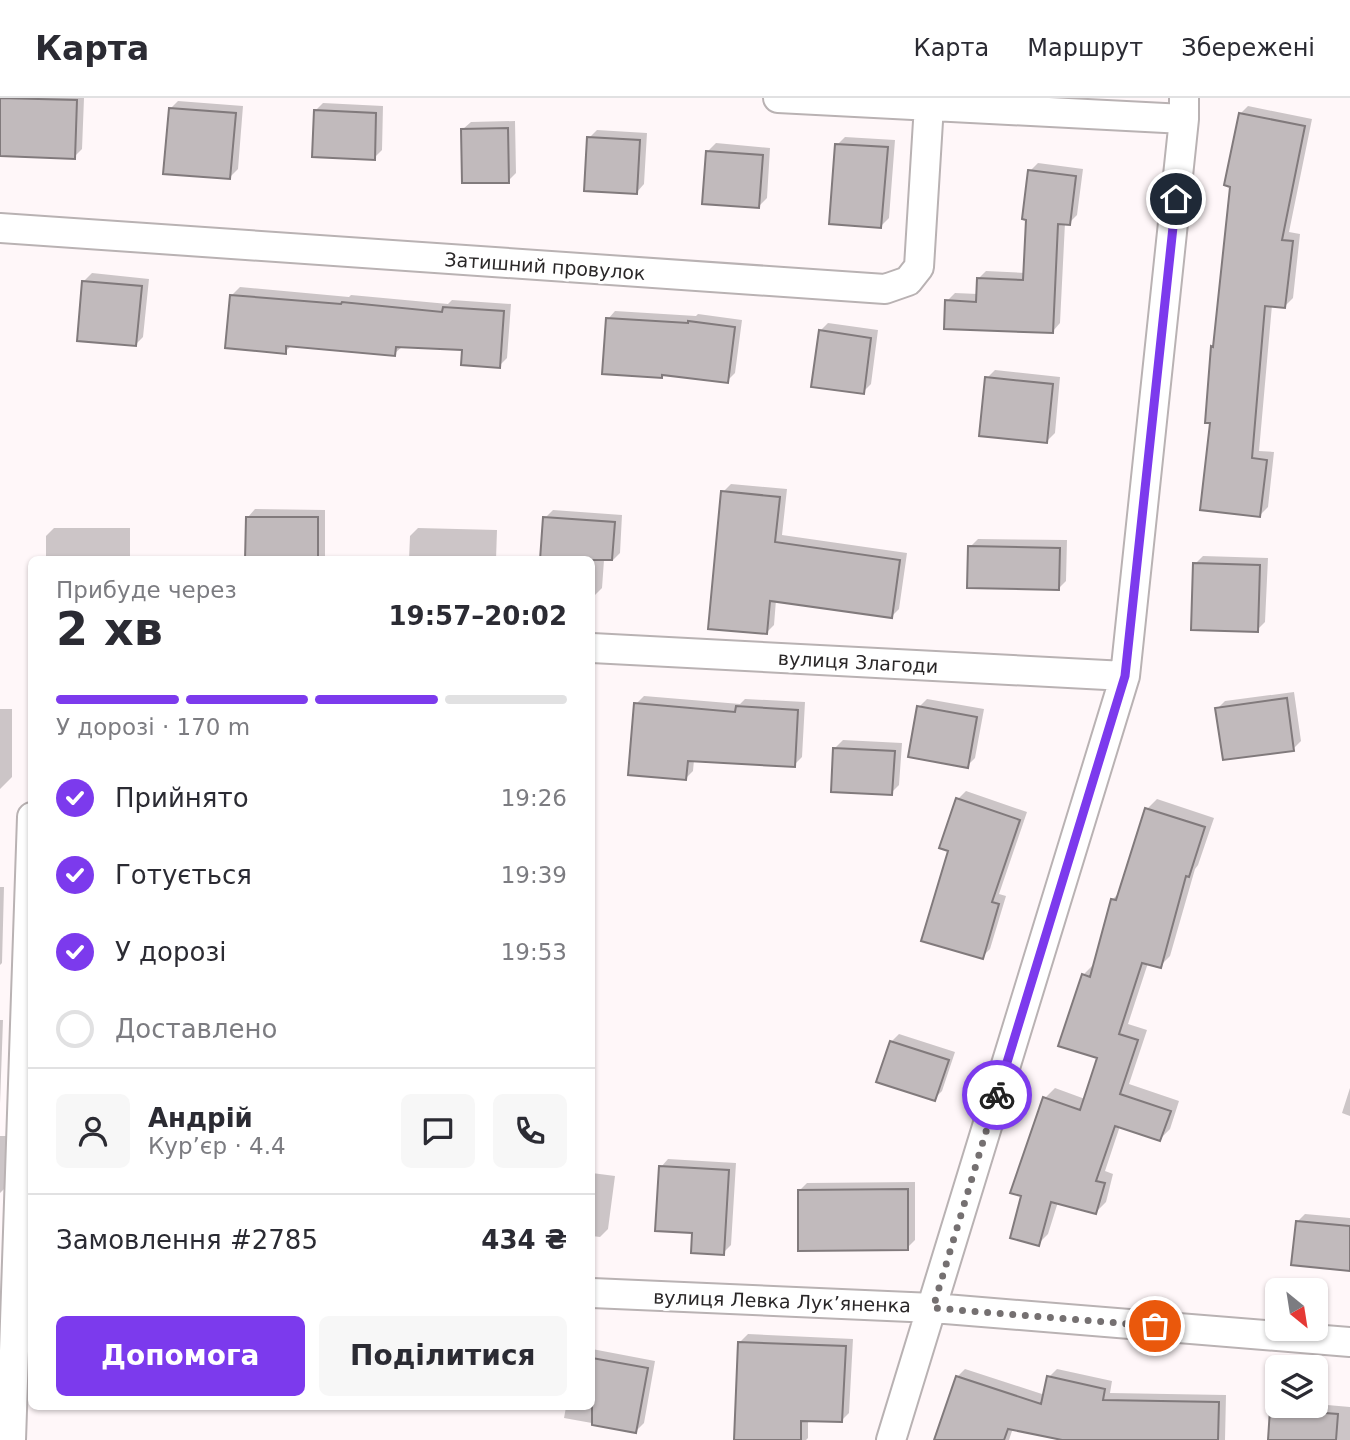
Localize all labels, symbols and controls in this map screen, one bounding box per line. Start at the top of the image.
text: Карта [35,29,149,68]
text: Карта [914,34,989,62]
text: Маршрут [1027,34,1143,62]
text: Збережені [1181,34,1315,62]
pin [1146,169,1206,229]
icon: home [1157,180,1195,218]
street label: Затишний провулок [444,248,646,284]
text: Прибуде через [56,577,237,603]
text: 19:57–20:02 [388,601,567,631]
text: 2 хв [56,602,163,656]
street label: вулиця Злагоди [777,647,939,677]
text: У дорозі · 170 m [56,714,250,740]
icon: check [56,779,94,817]
text: Прийнято [115,783,249,813]
text: 19:26 [501,785,567,811]
icon: check [56,856,94,894]
text: Готується [115,860,252,890]
text: 19:39 [501,862,567,888]
icon: check [56,933,94,971]
text: У дорозі [115,937,226,967]
text: 19:53 [501,939,567,965]
text: Доставлено [115,1014,277,1044]
courier [962,1060,1032,1130]
icon: bike [978,1076,1016,1114]
button: person [56,1094,130,1168]
button: chat [401,1094,475,1168]
button: phone [493,1094,567,1168]
text: Андрій [148,1103,253,1133]
text: Кур’єр · 4.4 [148,1133,286,1159]
text: Замовлення #2785 [56,1225,318,1255]
text: 434 ₴ [481,1225,567,1255]
north arrow [1265,1278,1328,1340]
map controls [1265,1278,1328,1418]
street label: вулиця Левка Лукʼяненка [653,1286,911,1316]
pin [1125,1296,1185,1356]
icon: bag [1136,1307,1174,1345]
button: Допомога [56,1316,305,1396]
button: Поділитися [319,1316,567,1396]
button: layers [1265,1355,1328,1418]

